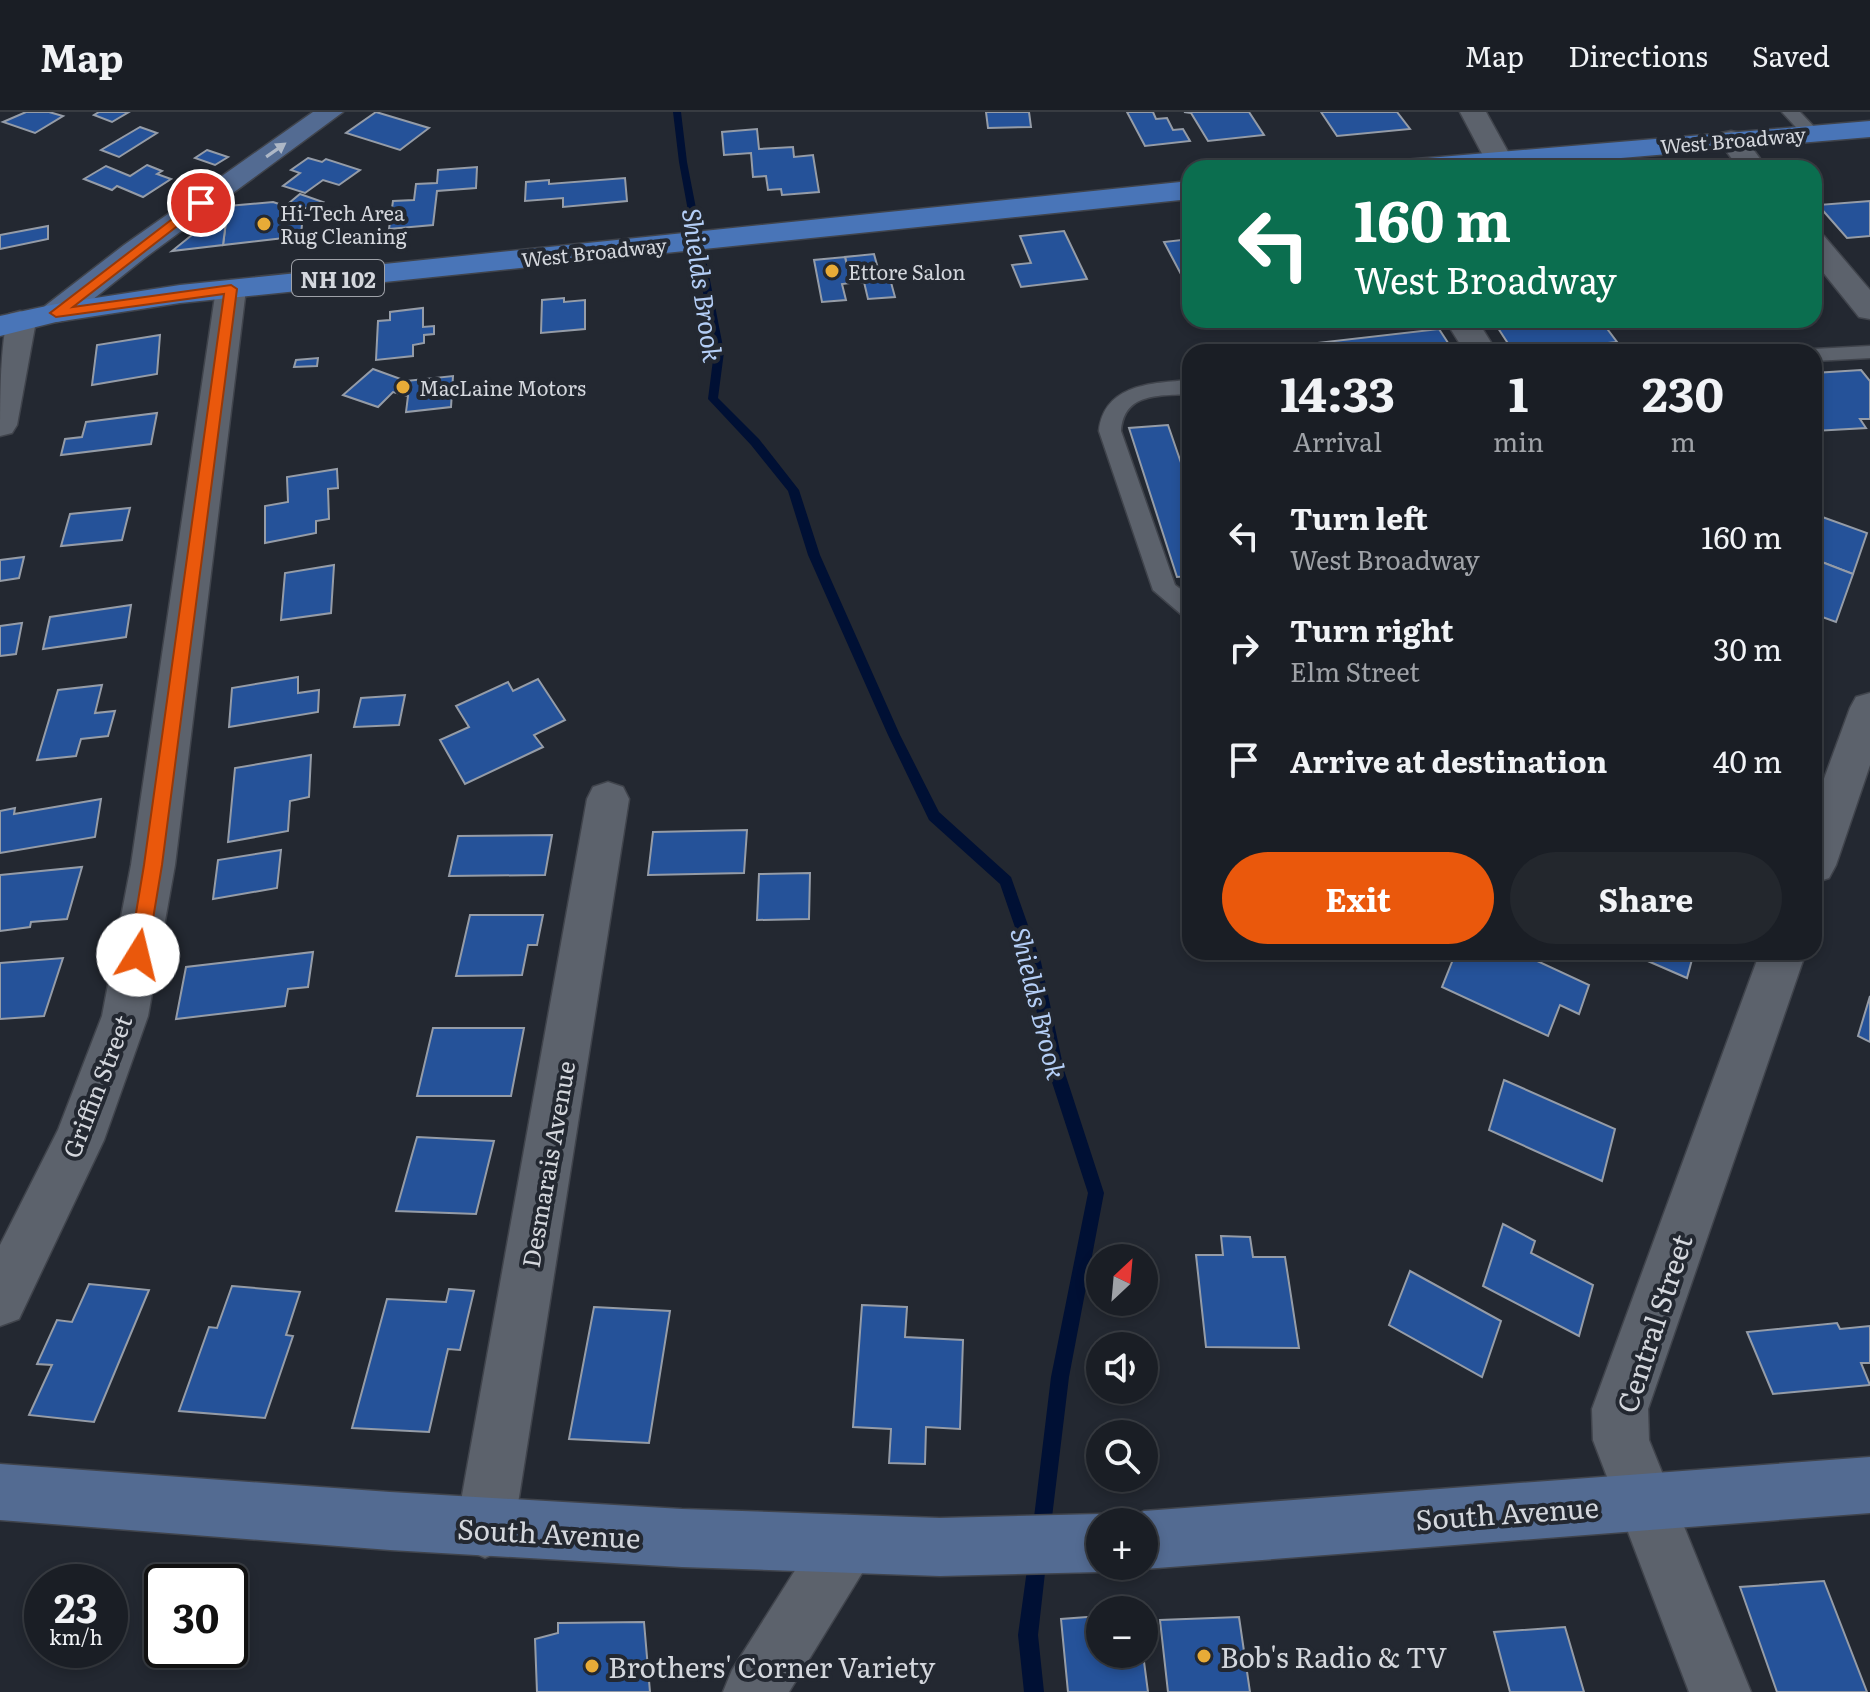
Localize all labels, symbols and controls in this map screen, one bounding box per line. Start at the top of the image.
text: Map [40,27,124,84]
text: Map [1465,34,1524,76]
text: Directions [1568,34,1708,76]
text: Saved [1752,34,1830,76]
street label: West Broadway [1659,118,1808,160]
one-way arrow [266,142,287,158]
pin [167,169,235,237]
text: 160 m [1354,176,1511,259]
icon: arrive [179,181,223,225]
icon: left [1222,192,1326,296]
place label: Hi-Tech Area Rug Cleaning [280,197,408,250]
water label: Shields Brook [674,205,734,365]
marker: Hi-Tech Area Rug Cleaning [255,215,273,233]
street label: West Broadway [520,228,669,274]
text: West Broadway [1354,252,1617,305]
place label: Ettore Salon [848,256,965,286]
road number: NH 102 [292,260,384,296]
marker: Ettore Salon [823,262,841,280]
text: 14:33 [1280,356,1395,427]
text: 1 [1509,356,1528,427]
text: 230 [1642,356,1724,427]
place label: MacLaine Motors [419,372,586,402]
marker: MacLaine Motors [394,378,412,396]
text: Arrival [1293,421,1382,460]
text: min [1493,421,1544,460]
text: m [1670,421,1696,460]
text: Turn left [1290,495,1428,539]
icon: left [1222,514,1266,558]
text: 160 m [1701,514,1782,558]
text: West Broadway [1290,539,1480,578]
text: Turn right [1290,607,1454,651]
icon: right [1222,626,1266,670]
text: 30 m [1713,626,1782,670]
text: Elm Street [1290,651,1420,690]
icon: arrive [1222,738,1266,782]
text: Arrive at destination [1290,738,1607,782]
text: 40 m [1713,738,1782,782]
button: Exit [1222,852,1494,944]
button: Share [1510,852,1782,944]
position arrow [96,913,180,997]
water label: Shields Brook [1002,923,1078,1084]
street label: Griffin Street [53,1009,139,1162]
street label: Desmarais Avenue [512,1058,582,1270]
street label: Central Street [1604,1228,1702,1418]
north arrow [1086,1244,1158,1316]
map controls [1086,1244,1158,1668]
button: sound [1086,1332,1158,1404]
button: search [1086,1420,1158,1492]
street label: South Avenue [1414,1485,1600,1539]
street label: South Avenue [456,1506,642,1558]
button: + [1086,1508,1158,1580]
speed limit sign: 30 [144,1564,248,1668]
text: 23 [54,1576,98,1635]
button: − [1086,1596,1158,1668]
text: km/h [49,1621,103,1651]
place label: Bob's Radio & TV [1220,1635,1447,1677]
place label: Brothers' Corner Variety [608,1645,936,1687]
marker: Bob's Radio & TV [1195,1647,1213,1665]
marker: Brothers' Corner Variety [583,1657,601,1675]

